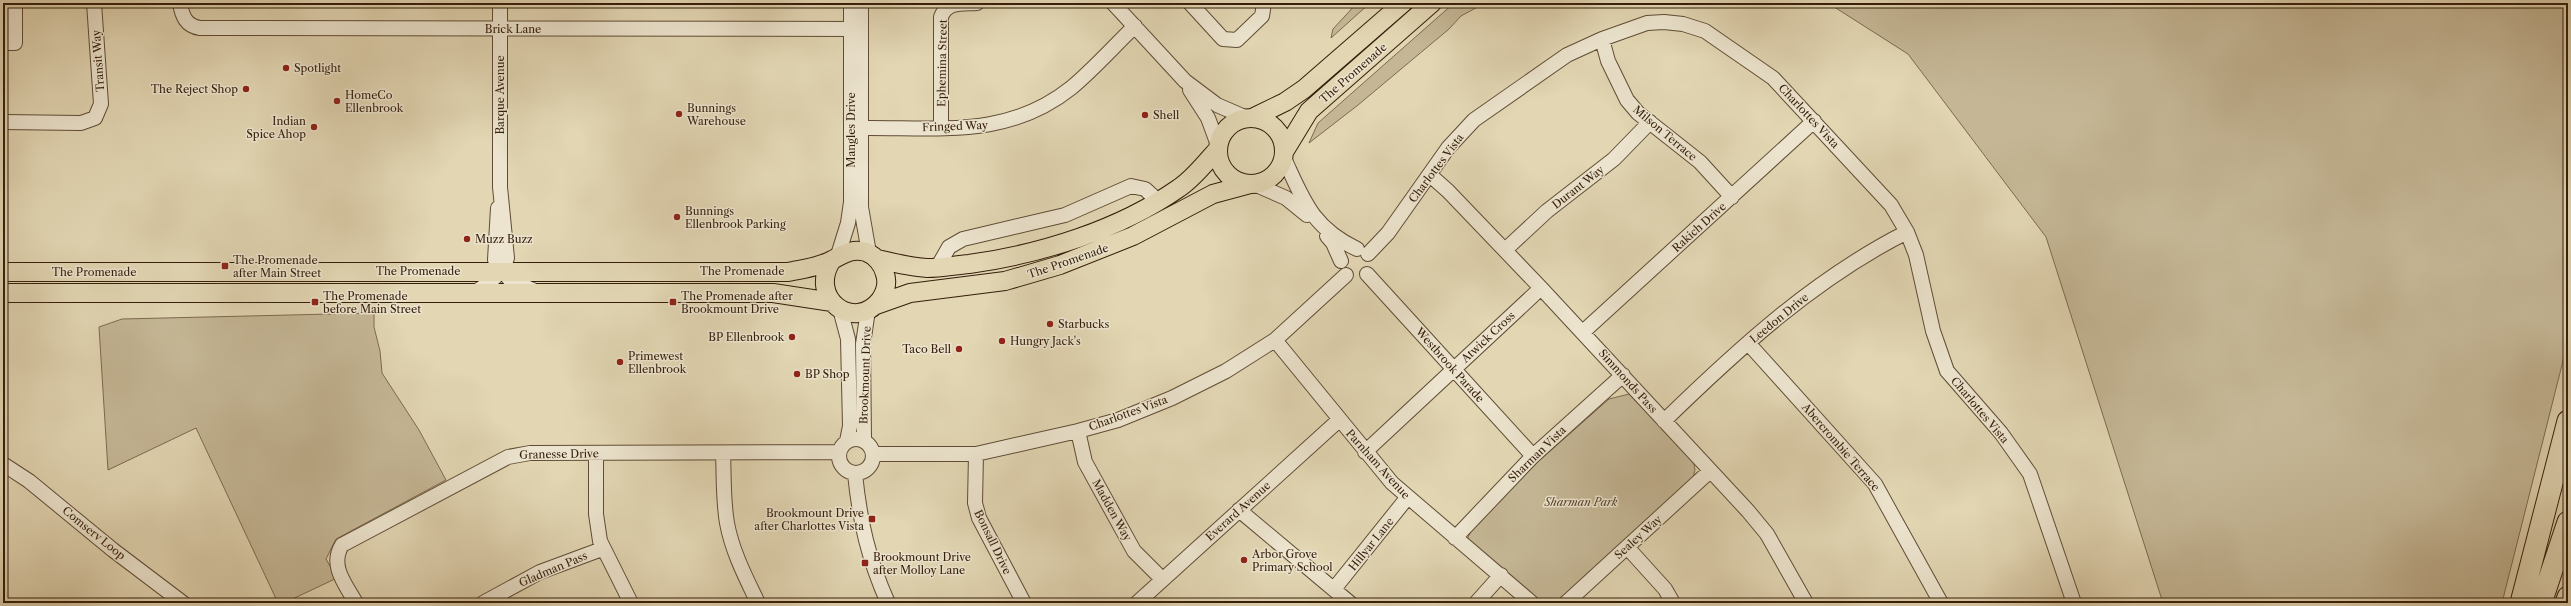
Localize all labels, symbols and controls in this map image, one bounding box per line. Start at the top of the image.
street label: Ephemina Street [934,19,950,107]
street label: Brick Lane [485,22,541,36]
street label: Transit Way [89,29,107,92]
street label: The Promenade [1316,40,1390,106]
street label: Barque Avenue [493,55,507,135]
place label: Spotlight [294,61,341,75]
marker: Spotlight [281,63,291,73]
street label: Charlottes Vista [1776,81,1842,151]
place label: The Reject Shop [151,82,238,96]
marker: The Reject Shop [241,84,251,94]
place label: HomeCo Ellenbrook [345,88,404,115]
street label: Mangles Drive [844,92,858,168]
marker: HomeCo Ellenbrook [332,96,342,106]
place label: Bunnings Warehouse [686,101,746,128]
street label: Milson Terrace [1630,102,1700,164]
place label: Shell [1153,108,1180,122]
marker: Bunnings Warehouse [674,109,684,119]
marker: Shell [1140,110,1150,120]
place label: Indian Spice Ahop [246,114,306,141]
street label: Fringed Way [922,118,989,134]
marker: Indian Spice Ahop [309,122,319,132]
street label: Charlottes Vista [1406,131,1467,205]
street label: Durant Way [1549,162,1607,212]
street label: Rakich Drive [1669,199,1729,255]
place label: Bunnings Ellenbrook Parking [685,204,786,231]
marker: Bunnings Ellenbrook Parking [672,212,682,222]
place label: Muzz Buzz [475,232,533,246]
marker: Muzz Buzz [462,234,472,244]
street label: The Promenade [1026,241,1110,281]
place label: The Promenade after Main Street [233,253,321,280]
marker: The Promenade after Main Street [220,261,230,271]
street label: The Promenade [376,264,460,278]
street label: The Promenade [700,264,784,278]
street label: The Promenade [52,265,136,279]
place label: The Promenade before Main Street [323,289,421,316]
place label: The Promenade after Brookmount Drive [681,289,793,316]
street label: Leedon Drive [1747,290,1811,346]
marker: The Promenade before Main Street [310,297,320,307]
marker: The Promenade after Brookmount Drive [668,297,678,307]
street label: Atwick Cross [1457,308,1518,366]
place label: Starbucks [1058,317,1109,331]
marker: Starbucks [1045,319,1055,329]
street label: Westbrook Parade [1412,324,1487,405]
street label: Brookmount Drive [856,326,874,424]
place label: BP Ellenbrook [708,330,785,344]
marker: BP Ellenbrook [787,332,797,342]
place label: Hungry Jack's [1010,334,1081,348]
marker: Hungry Jack's [997,336,1007,346]
place label: Taco Bell [902,342,952,356]
marker: Taco Bell [954,344,964,354]
street label: Simmonds Pass [1596,346,1660,416]
place label: Primewest Ellenbrook [628,349,687,376]
marker: Primewest Ellenbrook [615,357,625,367]
place label: BP Shop [805,367,850,381]
marker: BP Shop [792,369,802,379]
street label: Charlottes Vista [1948,374,2012,446]
street label: Charlottes Vista [1087,392,1169,434]
street label: Abercrombie Terrace [1798,399,1883,494]
street label: Sharman Vista [1505,423,1569,485]
street label: Parnham Avenue [1343,426,1413,502]
street label: Granesse Drive [519,446,599,462]
street label: Madden Way [1089,477,1135,544]
street label: Everard Avenue [1203,478,1273,544]
park label: Sharman Park [1543,495,1618,509]
street label: Comserv Loop [60,503,129,563]
place label: Brookmount Drive after Charlottes Vista [754,506,864,533]
street label: Bonsall Drive [971,507,1015,577]
street label: Sealey Way [1611,512,1665,562]
marker: Brookmount Drive after Charlottes Vista [867,514,877,524]
street label: Hillyar Lane [1345,515,1397,573]
place label: Arbor Grove Primary School [1251,547,1333,574]
street label: Gladman Pass [517,548,590,590]
place label: Brookmount Drive after Molloy Lane [873,550,971,577]
marker: Arbor Grove Primary School [1239,555,1249,565]
marker: Brookmount Drive after Molloy Lane [860,558,870,568]

